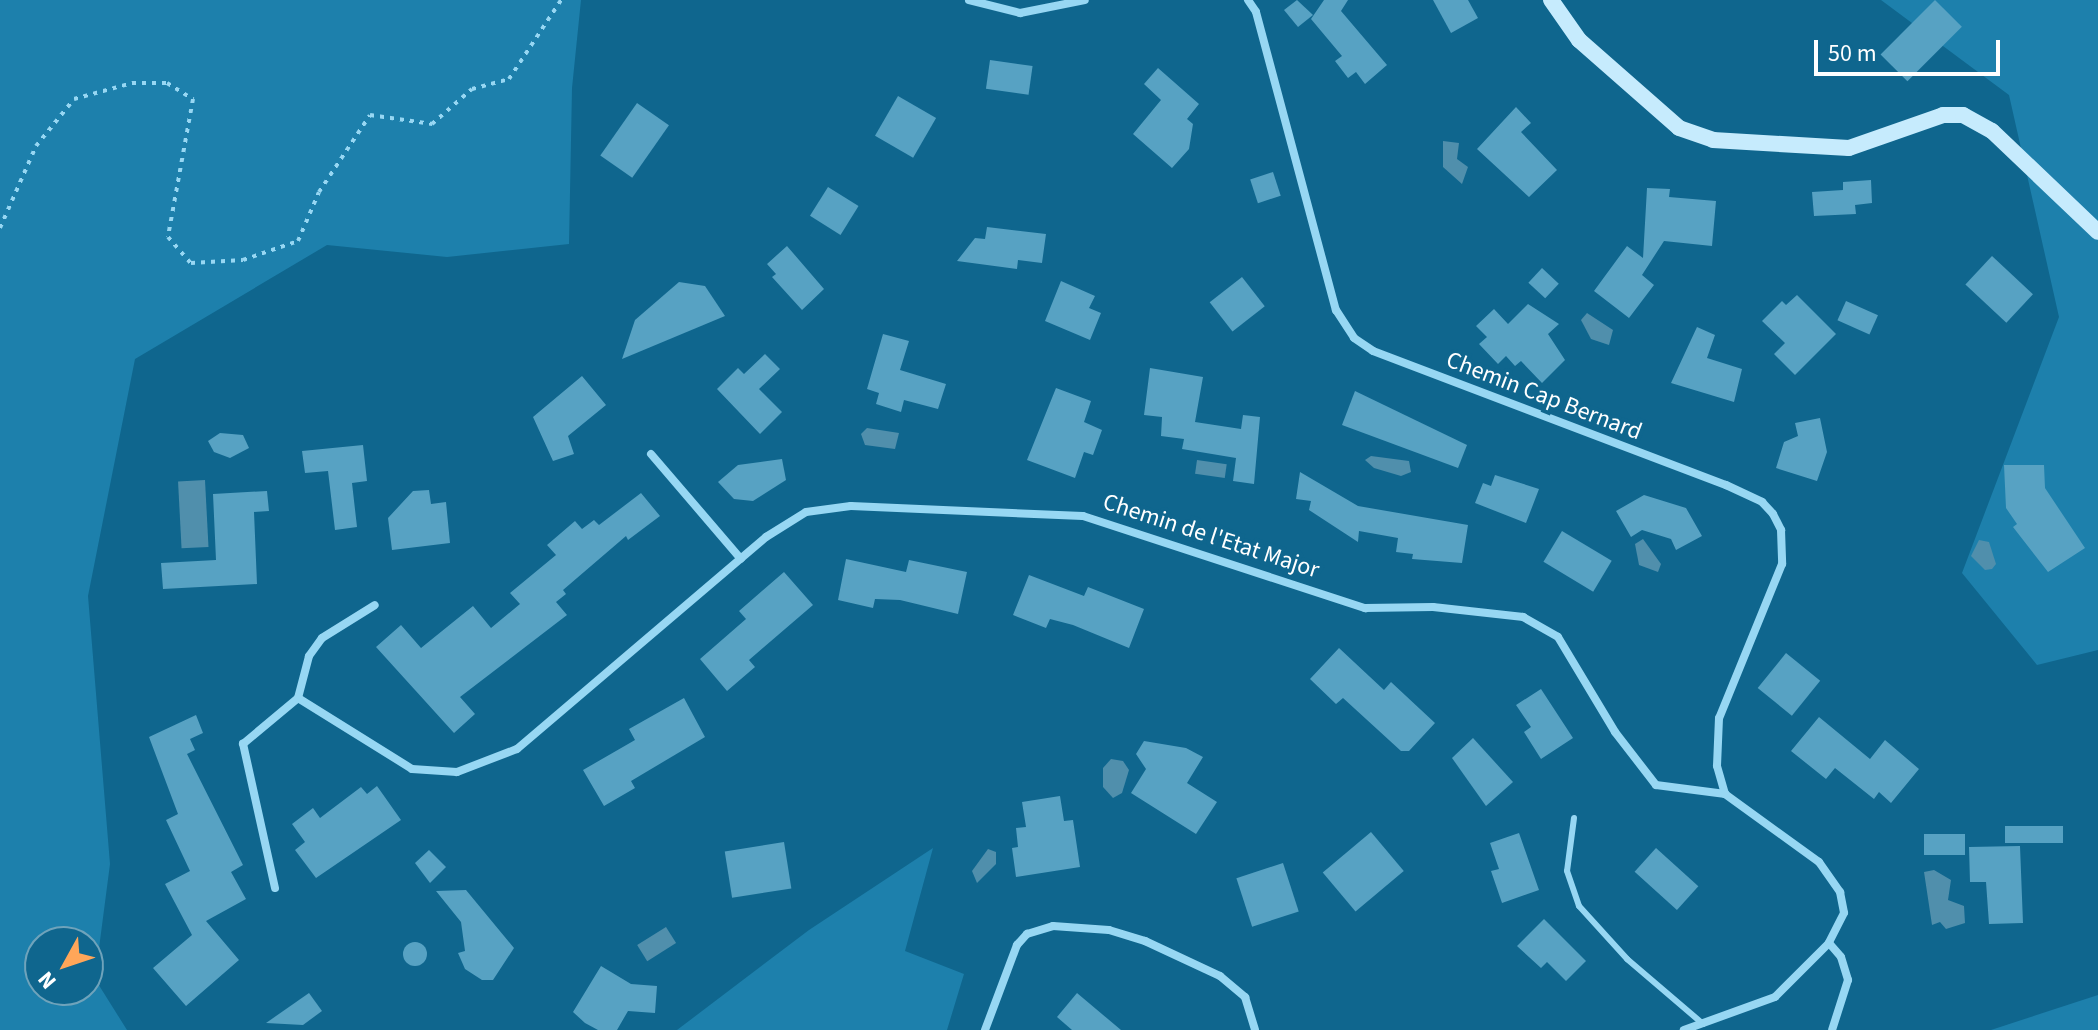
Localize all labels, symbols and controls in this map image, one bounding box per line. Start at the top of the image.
scale bar [1818,24,2004,74]
text: 50 m [1828,36,1877,71]
street label: Chemin Cap Bernard [1442,345,1646,447]
street label: Chemin de l'Etat Major [1099,487,1323,585]
north arrow [24,926,104,1006]
text: N [30,964,64,996]

